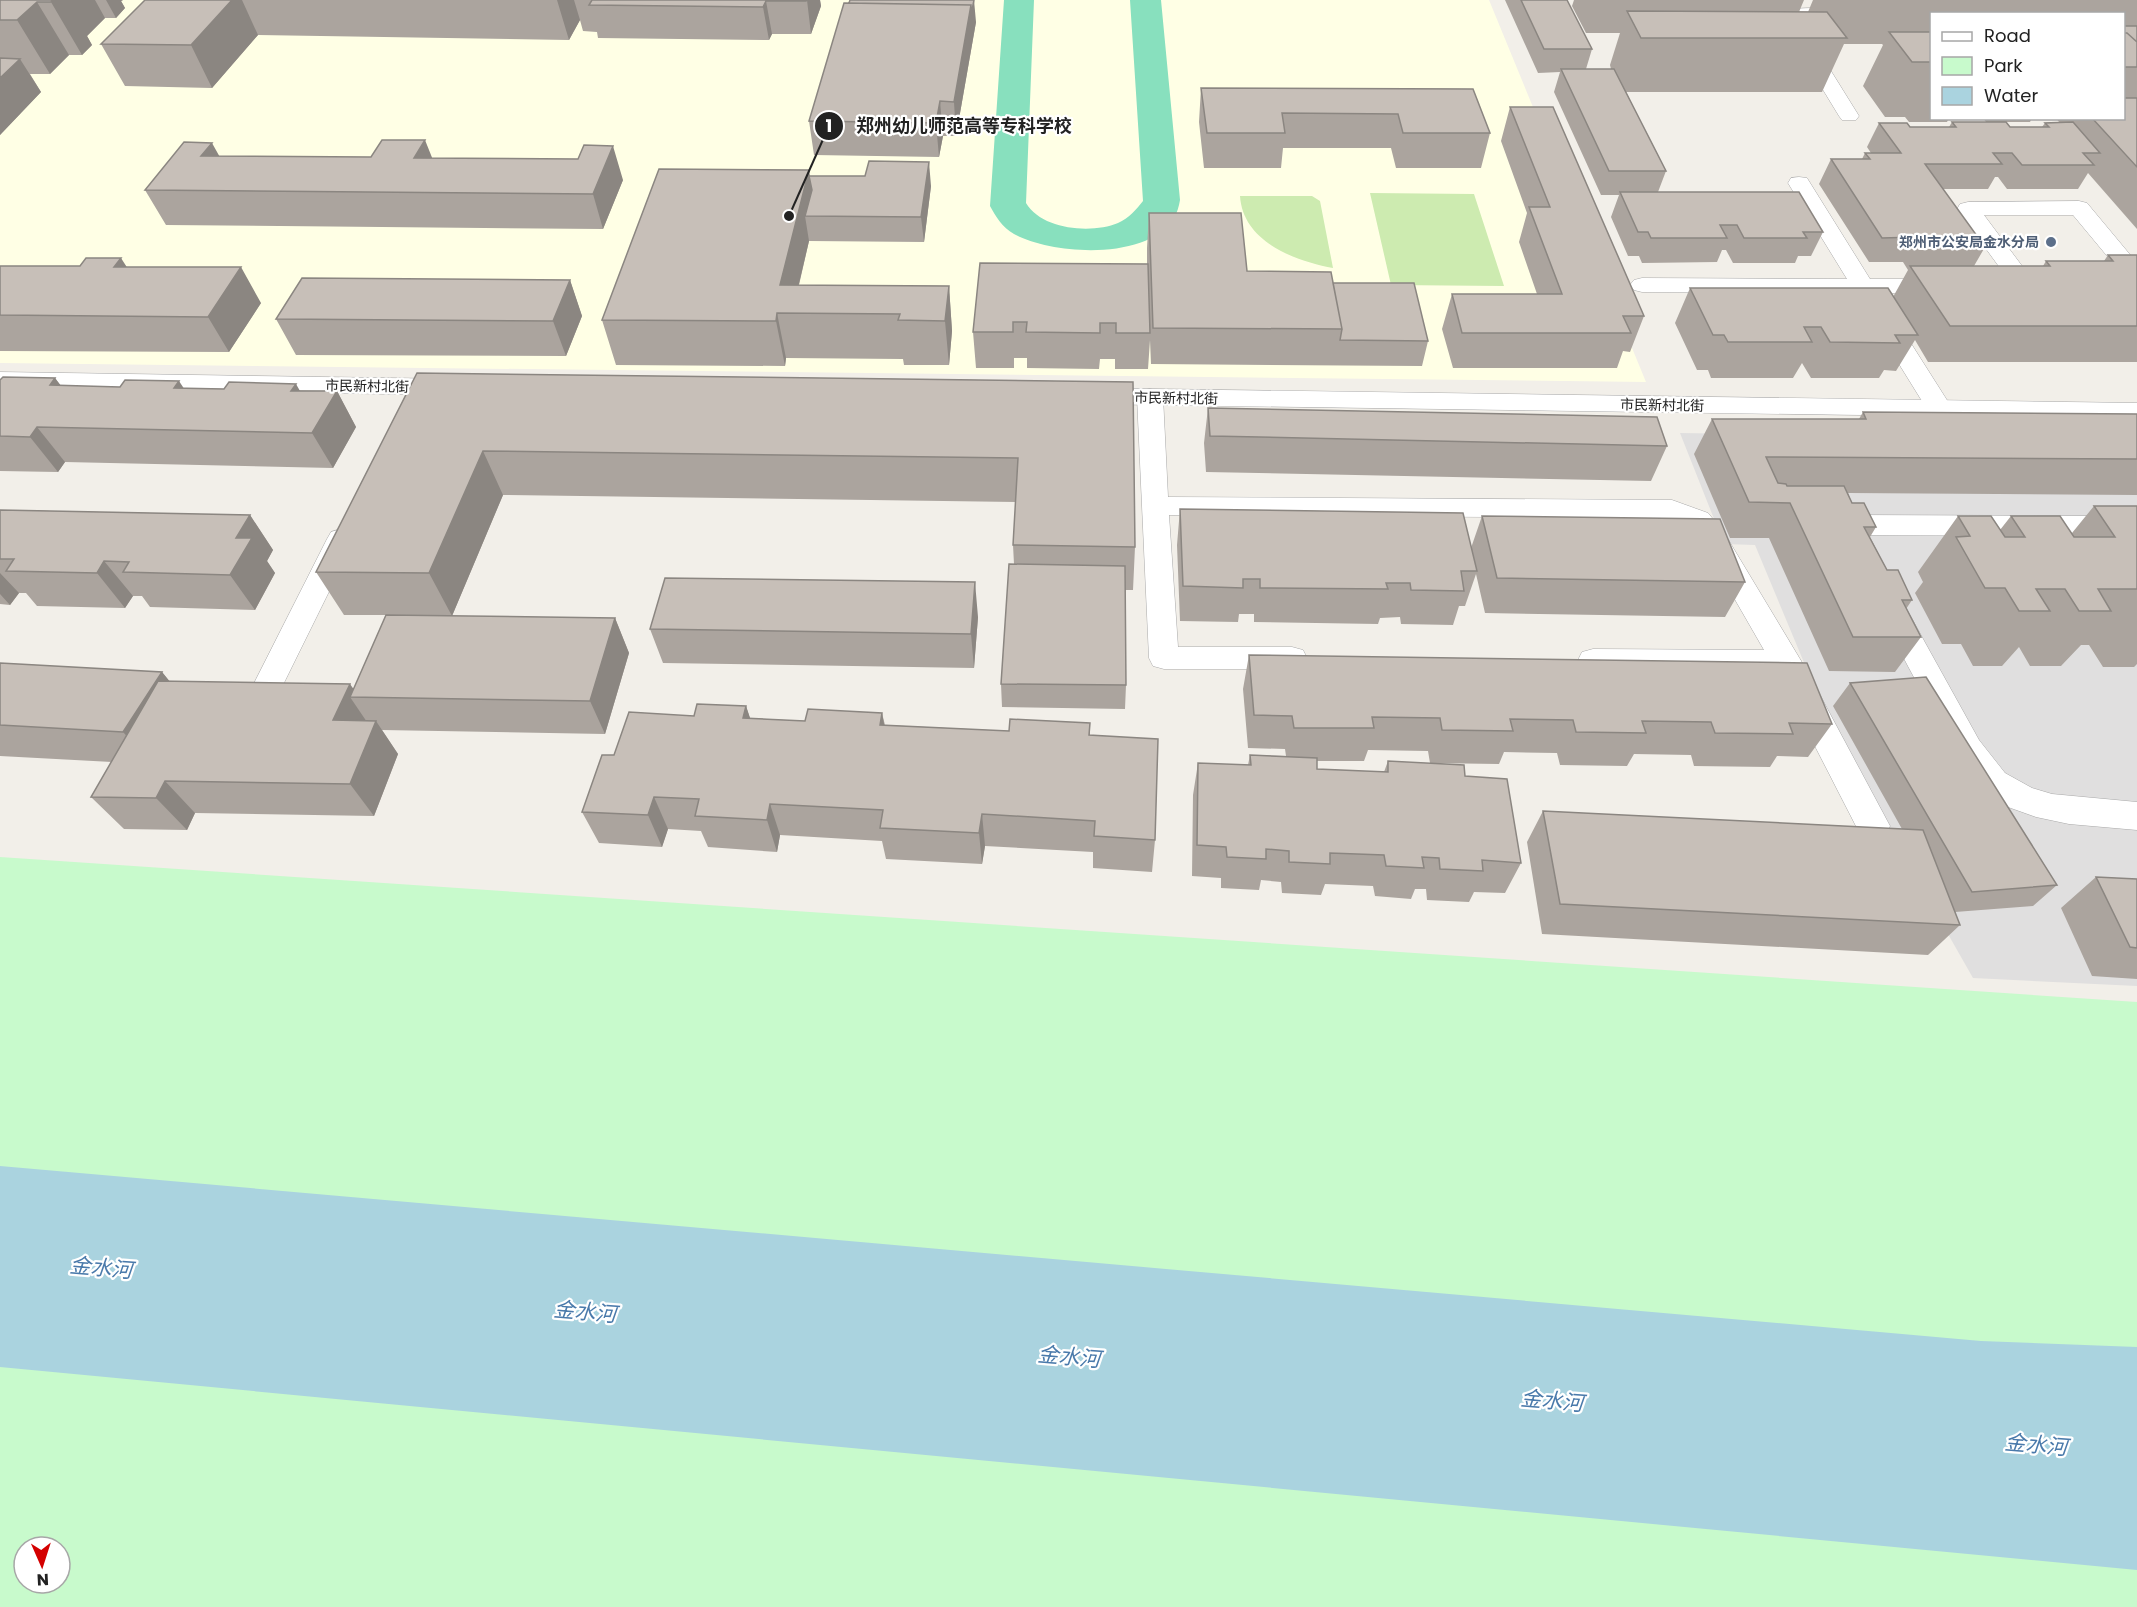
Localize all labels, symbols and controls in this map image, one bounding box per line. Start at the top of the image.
legend [1930,12,2125,120]
text: Road [1984,23,2031,48]
text: Park [1984,53,2023,78]
text: Water [1984,83,2038,108]
callout: 郑州幼儿师范高等专科学校 [814,108,1084,144]
text: 1 [826,113,832,138]
text: 郑州幼儿师范高等专科学校 [856,113,1072,138]
place label: 郑州市公安局金水分局 [1899,232,2039,252]
marker: 郑州市公安局金水分局 [2044,235,2058,249]
street label: 市民新村北街 [325,375,409,397]
street label: 市民新村北街 [1134,387,1218,409]
street label: 市民新村北街 [1620,394,1704,416]
water label: 金水河 [68,1250,138,1285]
water label: 金水河 [552,1294,622,1329]
water label: 金水河 [1036,1339,1106,1374]
water label: 金水河 [1519,1383,1589,1418]
water label: 金水河 [2003,1427,2073,1462]
north arrow [12,1535,72,1595]
text: N [36,1568,49,1591]

